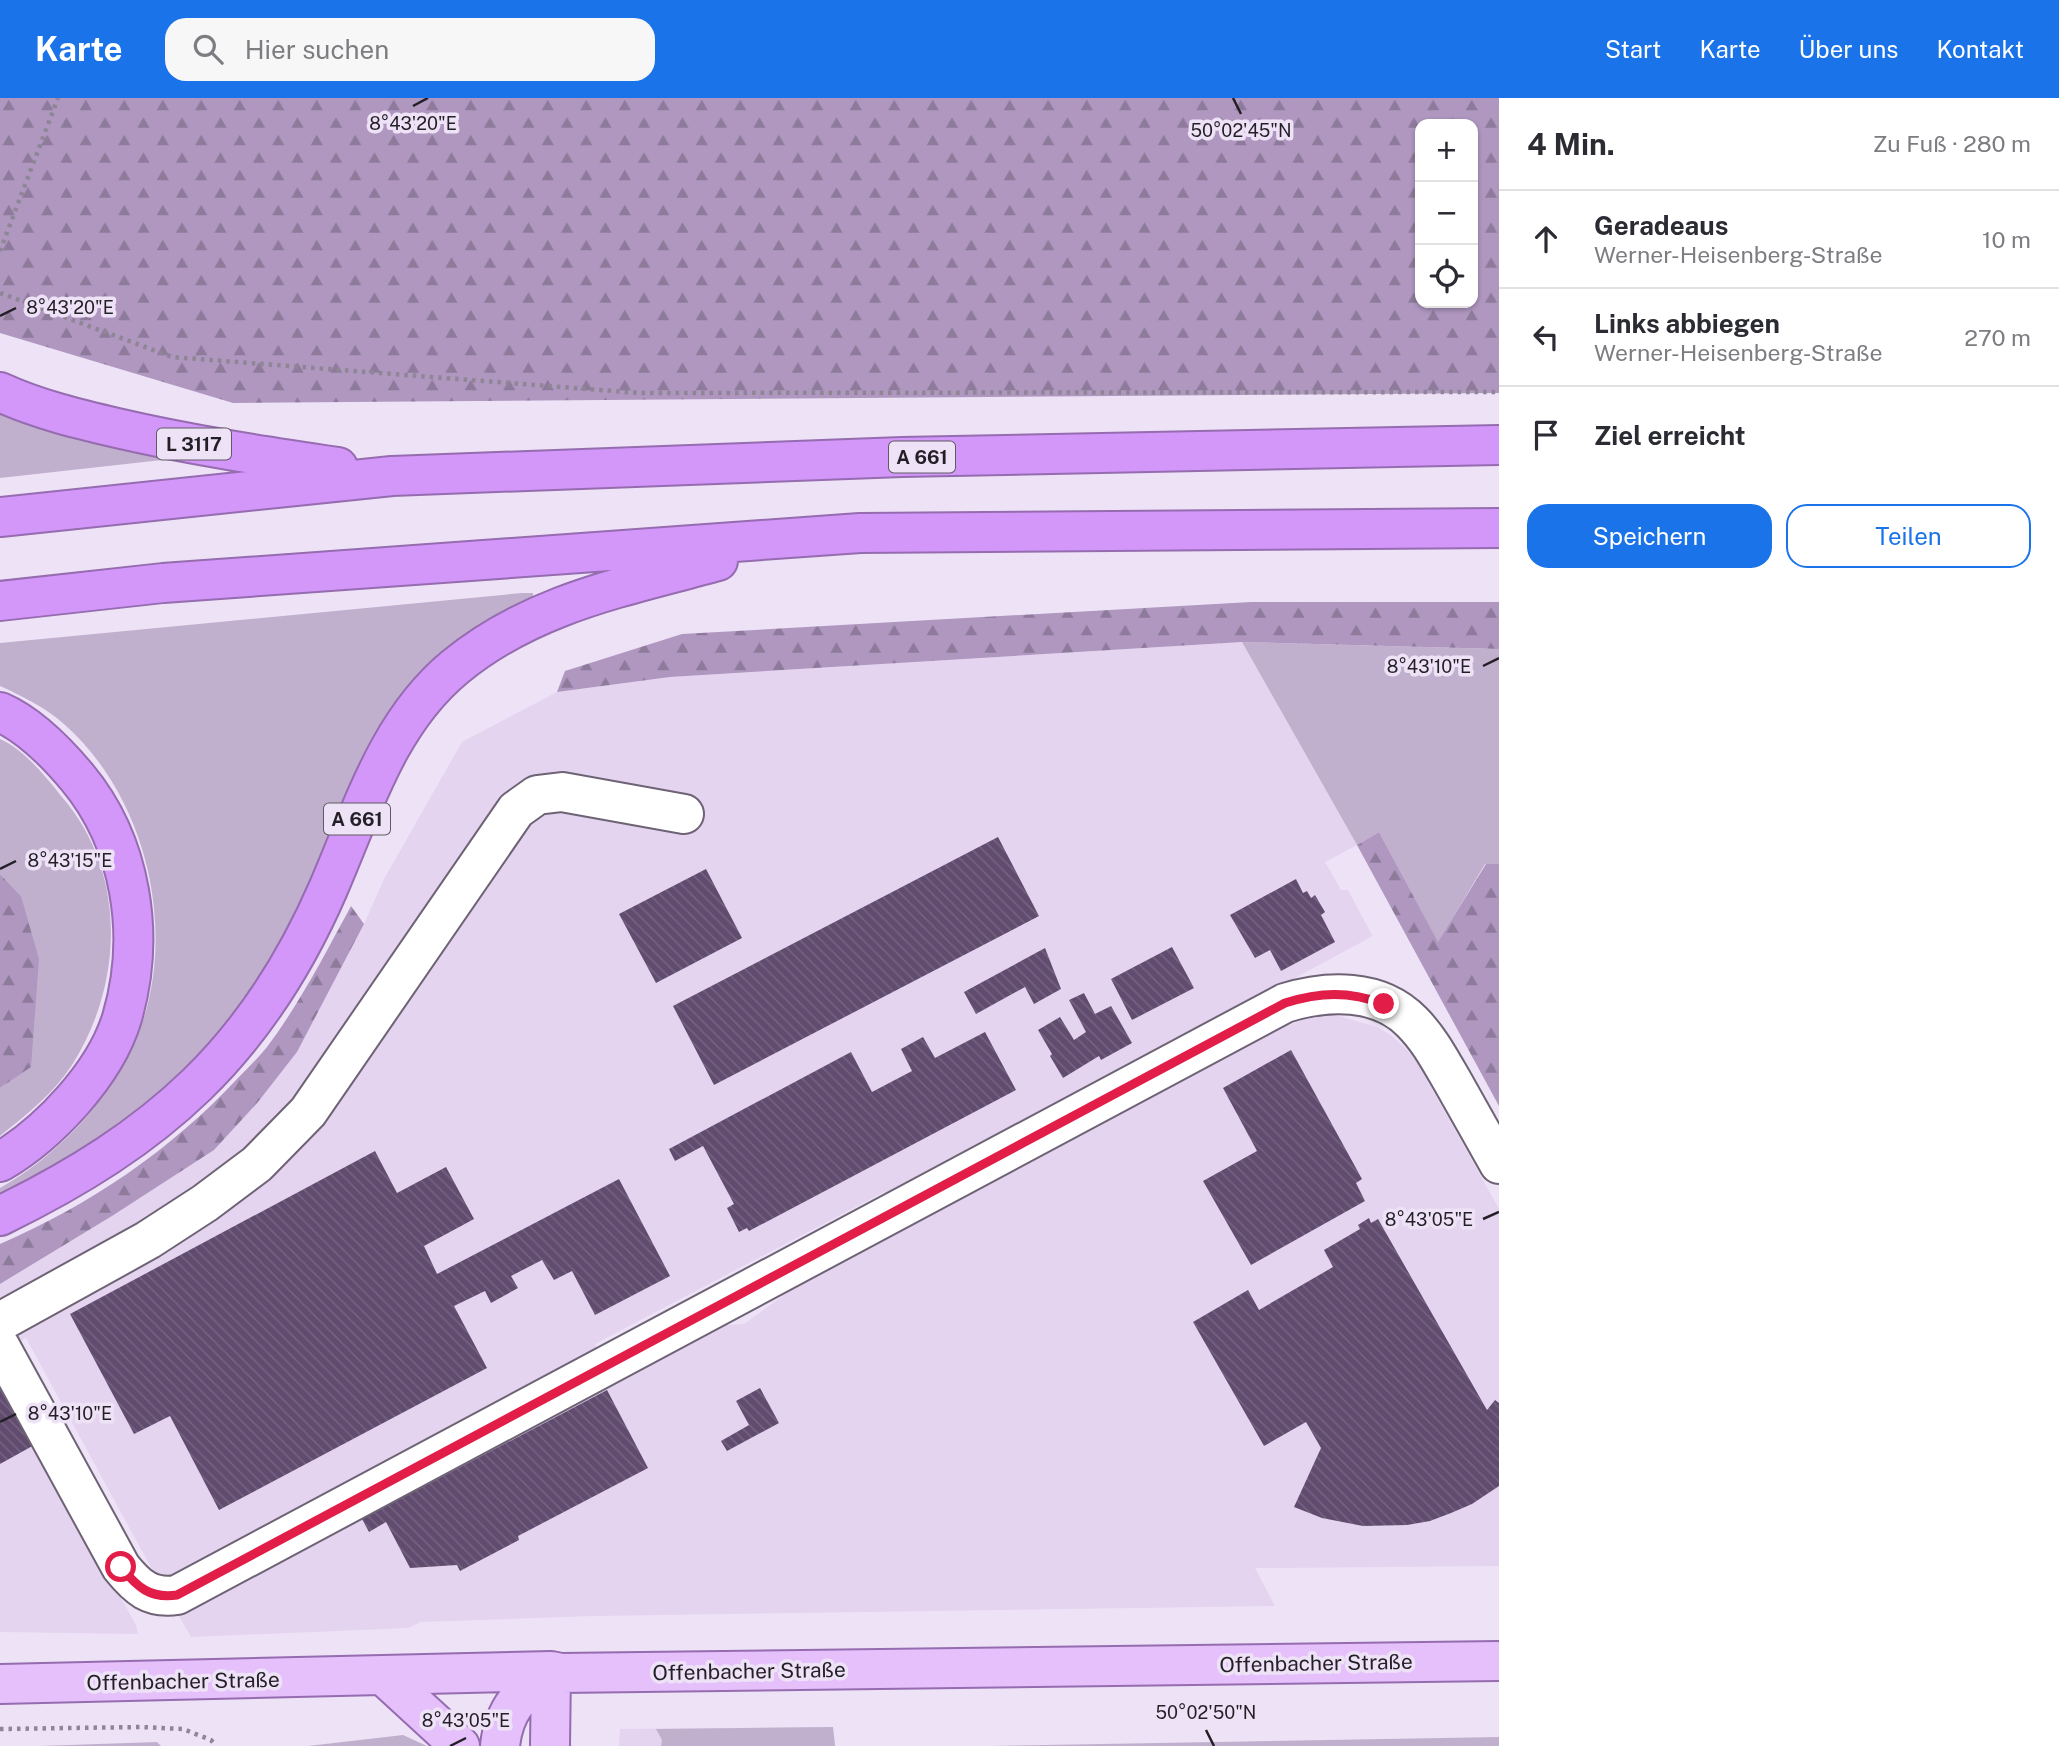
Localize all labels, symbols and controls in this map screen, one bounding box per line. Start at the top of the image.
search box [165,18,655,81]
text: Karte [35,30,123,68]
icon: search [189,30,227,68]
text: Hier suchen [245,34,389,65]
text: Start [1605,35,1661,63]
text: Karte [1699,35,1761,63]
text: Über uns [1799,35,1898,63]
text: Kontakt [1936,35,2024,63]
text: 8°43'20"E [369,113,457,134]
map controls [1415,119,1478,308]
button: + [1415,119,1478,182]
text: 50°02'45"N [1190,120,1292,141]
text: 4 Min. [1527,126,1615,162]
text: Zu Fuß · 280 m [1873,130,2031,157]
button: − [1415,182,1478,245]
text: Geradeaus [1594,210,1729,241]
icon: ahead [1527,220,1565,258]
text: 10 m [1982,226,2031,253]
text: Werner-Heisenberg-Straße [1594,241,1883,268]
button: locate [1415,245,1478,308]
text: 8°43'20"E [26,297,114,318]
text: Links abbiegen [1594,308,1780,339]
icon: left [1527,318,1565,356]
text: 270 m [1964,324,2031,351]
text: Werner-Heisenberg-Straße [1594,339,1883,366]
icon: arrive [1527,416,1565,454]
text: Ziel erreicht [1594,420,1746,451]
road number: L 3117 [157,428,231,460]
road number: A 661 [889,442,955,472]
button: Speichern [1527,504,1772,568]
button: Teilen [1786,504,2031,568]
text: 8°43'10"E [1387,656,1471,677]
road number: A 661 [324,804,390,834]
text: 8°43'15"E [28,850,112,871]
route end [1368,988,1399,1019]
text: 8°43'05"E [1385,1209,1473,1230]
text: 8°43'10"E [28,1403,112,1424]
route start [105,1551,136,1582]
street label: Offenbacher Straße [1219,1649,1413,1677]
street label: Offenbacher Straße [652,1657,846,1685]
street label: Offenbacher Straße [86,1667,280,1695]
text: 50°02'50"N [1156,1702,1256,1723]
text: 8°43'05"E [422,1710,510,1731]

